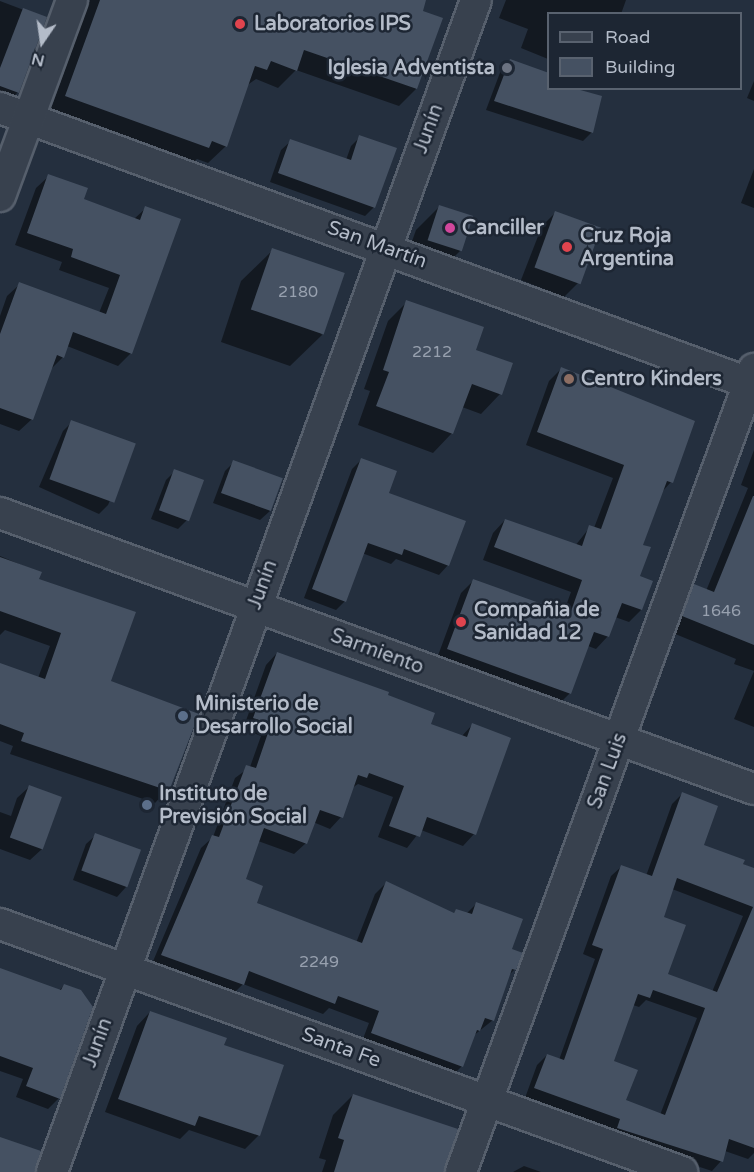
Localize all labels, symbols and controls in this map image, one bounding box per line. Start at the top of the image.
north arrow [12,12,72,72]
place label: Laboratorios IPS [254,12,411,36]
legend [547,12,742,90]
marker: Laboratorios IPS [231,15,249,33]
text: Road [605,26,650,48]
text: N [29,48,46,71]
place label: Iglesia Adventista [328,56,495,80]
text: Building [605,56,675,78]
marker: Iglesia Adventista [500,61,514,75]
street label: Junín [409,101,449,157]
street label: San Martín [324,216,430,274]
place label: Canciller [462,216,544,240]
marker: Canciller [443,221,457,235]
place label: Cruz Roja Argentina [580,224,674,271]
marker: Cruz Roja Argentina [558,238,576,256]
house number: 2180 [278,282,318,302]
house number: 2212 [412,342,452,362]
place label: Centro Kinders [581,367,722,391]
marker: Centro Kinders [562,372,576,386]
street label: Junín [243,557,283,613]
place label: Compañia de Sanidad 12 [474,598,599,645]
house number: 1646 [701,601,741,621]
marker: Compañia de Sanidad 12 [452,613,470,631]
street label: Sarmiento [327,624,427,680]
place label: Ministerio de Desarrollo Social [195,692,353,739]
marker: Ministerio de Desarrollo Social [176,709,190,723]
street label: San Luis [583,730,633,812]
place label: Instituto de Previsión Social [159,782,307,829]
marker: Instituto de Previsión Social [140,798,154,812]
house number: 2249 [299,952,339,972]
street label: Junín [78,1015,118,1071]
street label: Santa Fe [298,1023,384,1073]

